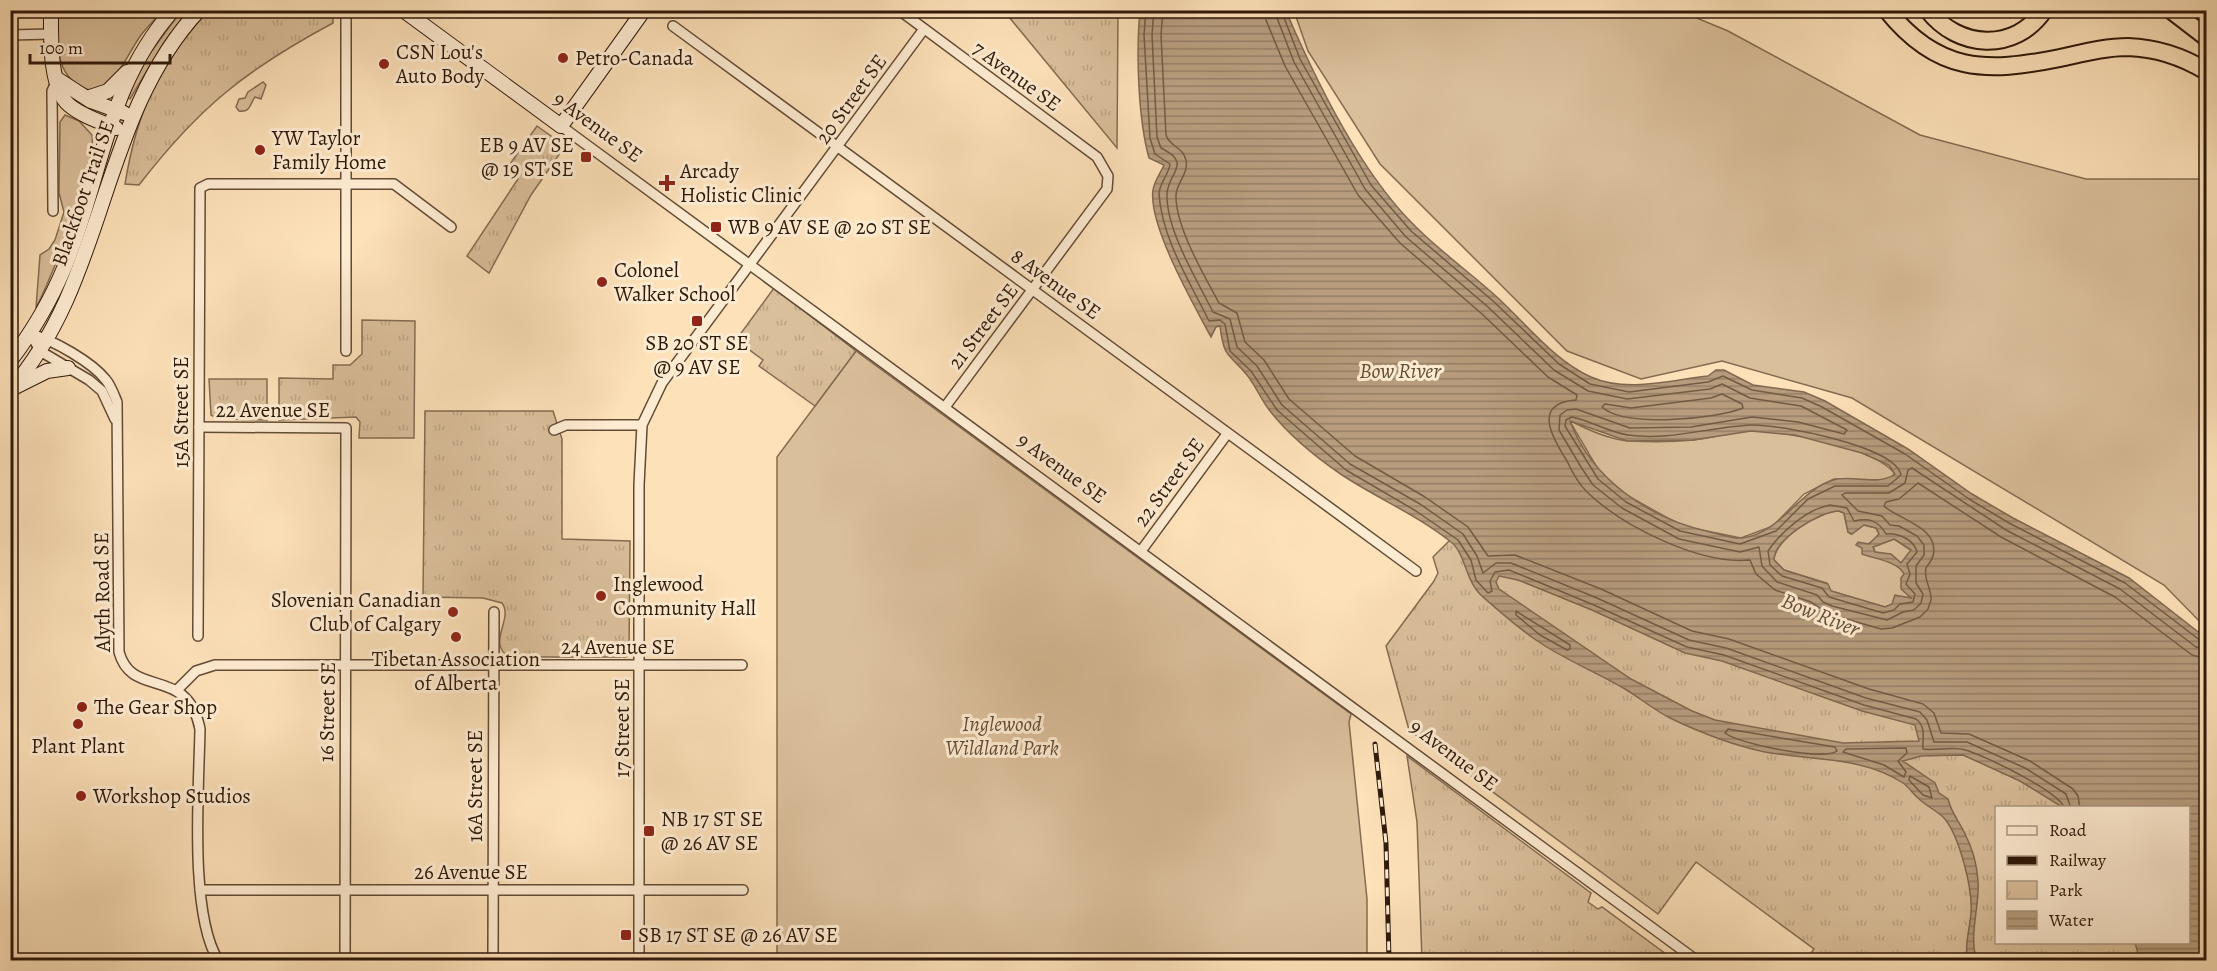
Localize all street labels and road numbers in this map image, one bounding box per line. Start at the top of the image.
street label: 7 Avenue SE [967,34,1067,118]
street label: 20 Street SE [809,48,893,150]
street label: 9 Avenue SE [548,85,648,169]
street label: Blackfoot Trail SE [45,116,121,270]
street label: 8 Avenue SE [1005,242,1107,326]
street label: 21 Street SE [942,277,1024,375]
street label: 15A Street SE [167,356,195,468]
street label: 22 Avenue SE [216,396,330,424]
street label: 9 Avenue SE [1012,426,1112,510]
street label: 22 Street SE [1127,432,1211,532]
street label: Alyth Road SE [87,532,117,653]
street label: 24 Avenue SE [561,633,675,661]
street label: 16 Street SE [312,662,342,762]
street label: 17 Street SE [608,678,636,778]
street label: 9 Avenue SE [1404,713,1504,797]
street label: 16A Street SE [461,730,489,842]
street label: 26 Avenue SE [414,858,528,886]

